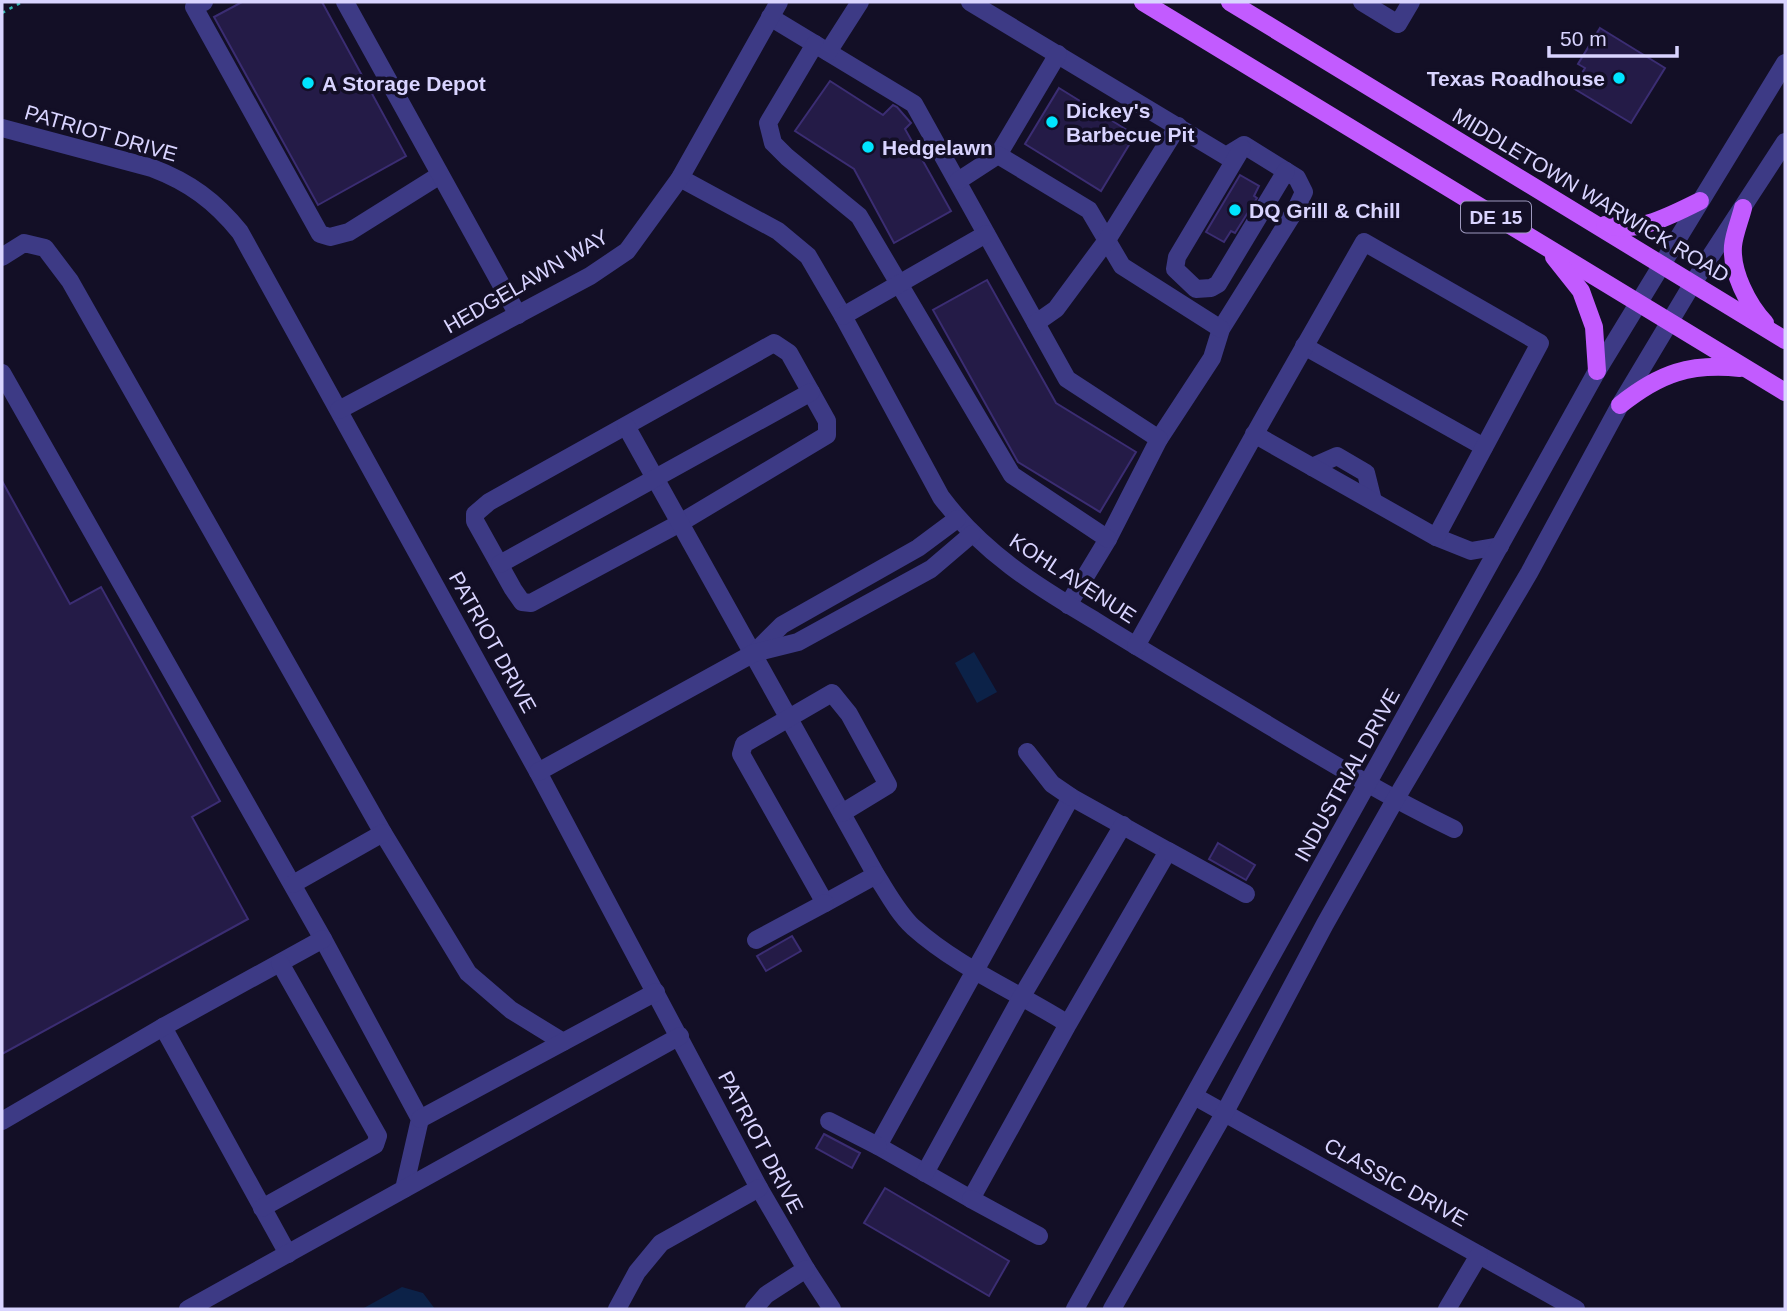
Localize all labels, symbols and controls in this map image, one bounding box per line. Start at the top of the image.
scale bar [1549,14,1677,58]
text: 50 m [1560,27,1607,50]
place label: Texas Roadhouse [1427,67,1605,90]
marker: Texas Roadhouse [1611,70,1627,86]
place label: A Storage Depot [322,72,486,95]
marker: A Storage Depot [300,75,316,91]
place label: Dickey's Barbecue Pit [1066,99,1194,146]
street label: PATRIOT DRIVE [22,100,180,166]
street label: MIDDLETOWN WARWICK ROAD [1449,103,1733,287]
marker: Dickey's Barbecue Pit [1044,114,1060,130]
place label: Hedgelawn [882,136,993,159]
marker: Hedgelawn [860,139,876,155]
place label: DQ Grill & Chill [1249,199,1401,222]
marker: DQ Grill & Chill [1227,202,1243,218]
road number: DE 15 [1461,202,1531,232]
street label: HEDGELAWN WAY [440,225,612,337]
street label: KOHL AVENUE [1006,529,1140,627]
street label: PATRIOT DRIVE [445,568,541,716]
street label: INDUSTRIAL DRIVE [1290,685,1404,865]
street label: PATRIOT DRIVE [714,1067,808,1217]
street label: CLASSIC DRIVE [1321,1133,1471,1231]

